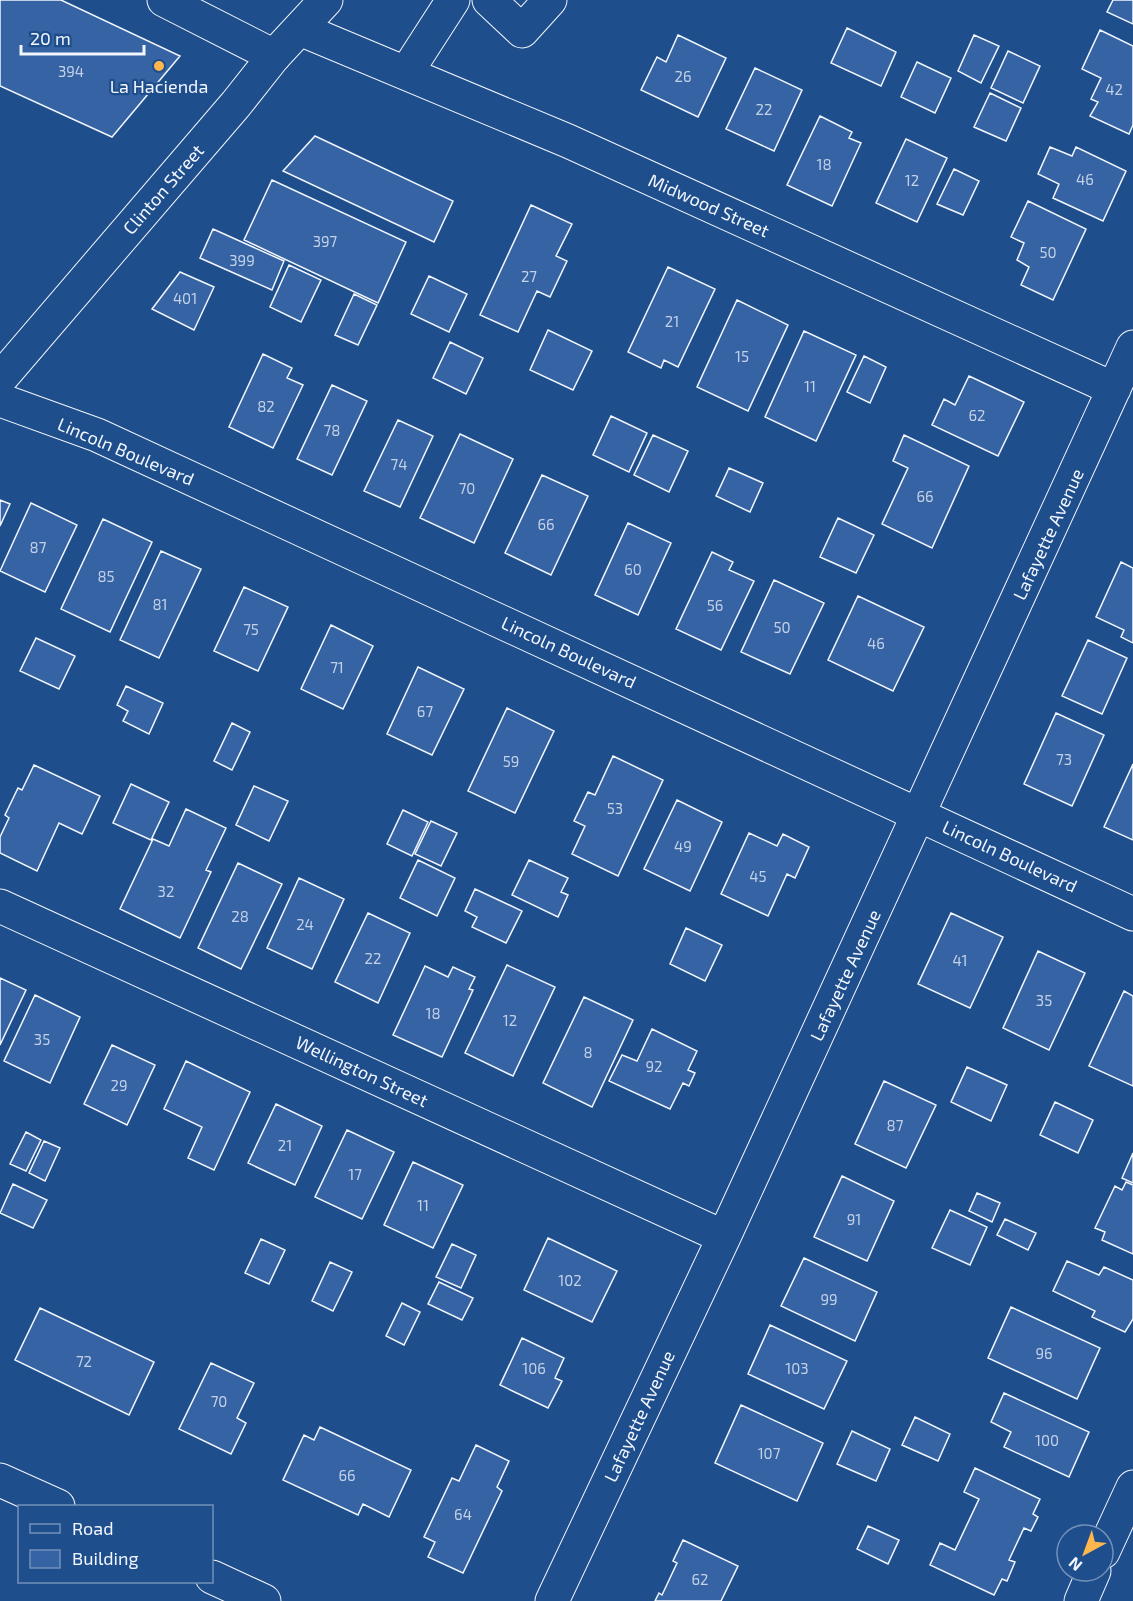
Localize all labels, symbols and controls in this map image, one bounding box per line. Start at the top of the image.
scale bar [21,18,144,56]
text: 20 m [30,27,71,49]
marker: La Hacienda [152,59,166,73]
house number: 394 [58,62,84,80]
house number: 26 [674,67,692,85]
place label: La Hacienda [110,75,208,97]
house number: 42 [1105,80,1123,98]
house number: 22 [756,100,772,118]
street label: Clinton Street [118,139,208,239]
house number: 18 [816,155,832,173]
street label: Midwood Street [645,168,773,242]
house number: 46 [1076,170,1094,188]
house number: 12 [905,171,919,189]
house number: 397 [313,232,338,250]
house number: 50 [1039,243,1057,261]
house number: 399 [229,251,255,269]
house number: 27 [521,267,537,285]
house number: 401 [173,289,197,307]
house number: 21 [665,312,679,330]
house number: 15 [735,347,749,365]
house number: 11 [804,377,816,395]
house number: 82 [257,397,275,415]
house number: 62 [968,406,986,424]
street label: Lincoln Boulevard [54,412,198,490]
house number: 78 [324,421,340,439]
house number: 74 [391,455,407,473]
street label: Lafayette Avenue [1008,465,1088,603]
house number: 70 [459,479,475,497]
house number: 66 [916,487,934,505]
house number: 66 [537,515,555,533]
house number: 87 [30,538,47,556]
house number: 60 [624,560,642,578]
house number: 85 [97,567,115,585]
house number: 81 [152,595,168,613]
house number: 56 [707,596,723,614]
street label: Lincoln Boulevard [498,611,640,693]
house number: 50 [773,618,791,636]
house number: 75 [243,620,259,638]
house number: 46 [867,634,885,652]
house number: 71 [330,658,344,676]
house number: 67 [417,702,433,720]
house number: 73 [1056,750,1072,768]
house number: 59 [503,752,519,770]
house number: 53 [607,799,623,817]
street label: Lincoln Boulevard [939,815,1081,897]
house number: 49 [674,837,692,855]
house number: 45 [749,867,767,885]
house number: 32 [158,882,174,900]
street label: Lafayette Avenue [805,906,885,1044]
house number: 28 [231,907,249,925]
house number: 24 [296,915,314,933]
house number: 22 [365,949,381,967]
house number: 41 [952,951,968,969]
house number: 35 [1036,991,1052,1009]
house number: 18 [425,1004,441,1022]
house number: 12 [503,1011,517,1029]
house number: 35 [34,1030,50,1048]
street label: Wellington Street [292,1031,432,1111]
house number: 8 [583,1043,593,1061]
house number: 92 [645,1057,663,1075]
house number: 29 [110,1076,128,1094]
house number: 87 [887,1116,904,1134]
house number: 21 [278,1136,292,1154]
house number: 17 [348,1165,362,1183]
house number: 11 [417,1196,429,1214]
house number: 91 [847,1210,861,1228]
house number: 102 [558,1271,582,1289]
house number: 99 [820,1290,838,1308]
house number: 96 [1035,1344,1053,1362]
street label: Lafayette Avenue [599,1347,679,1485]
house number: 72 [76,1352,92,1370]
house number: 106 [522,1359,546,1377]
house number: 103 [785,1359,809,1377]
house number: 70 [211,1392,227,1410]
house number: 100 [1035,1431,1059,1449]
house number: 107 [758,1444,781,1462]
house number: 66 [338,1466,356,1484]
legend [18,1505,213,1583]
house number: 64 [454,1505,472,1523]
text: Road [72,1517,113,1539]
north arrow [1055,1523,1115,1583]
text: Building [72,1547,139,1569]
text: N [1064,1554,1085,1576]
house number: 62 [691,1570,709,1588]

